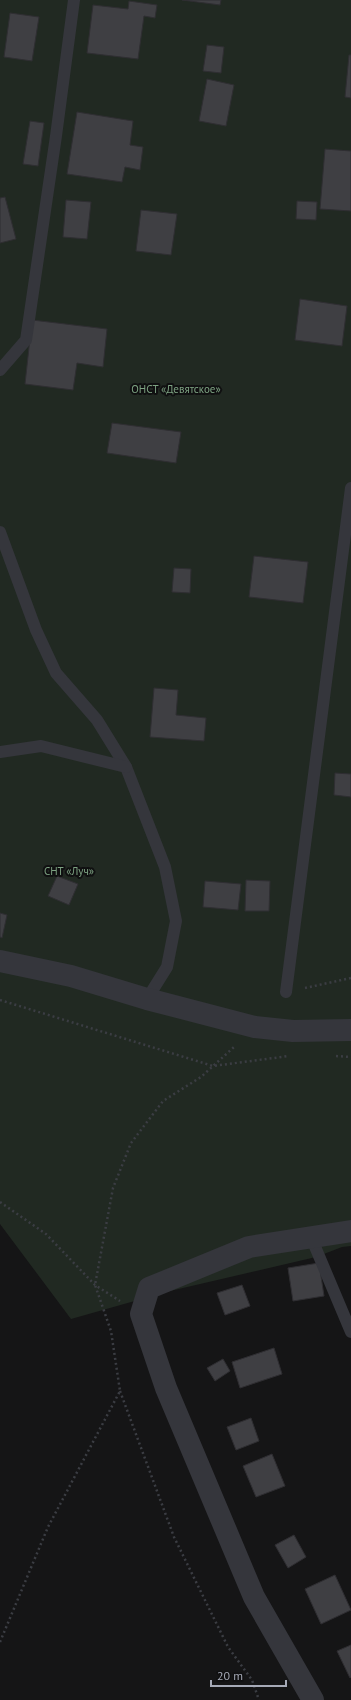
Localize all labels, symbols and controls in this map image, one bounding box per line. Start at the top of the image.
park label: ОНСТ «Девятское» [131,382,221,396]
park label: СНТ «Луч» [44,864,94,878]
scale bar [211,1662,286,1688]
text: 20 m [217,1668,243,1683]

